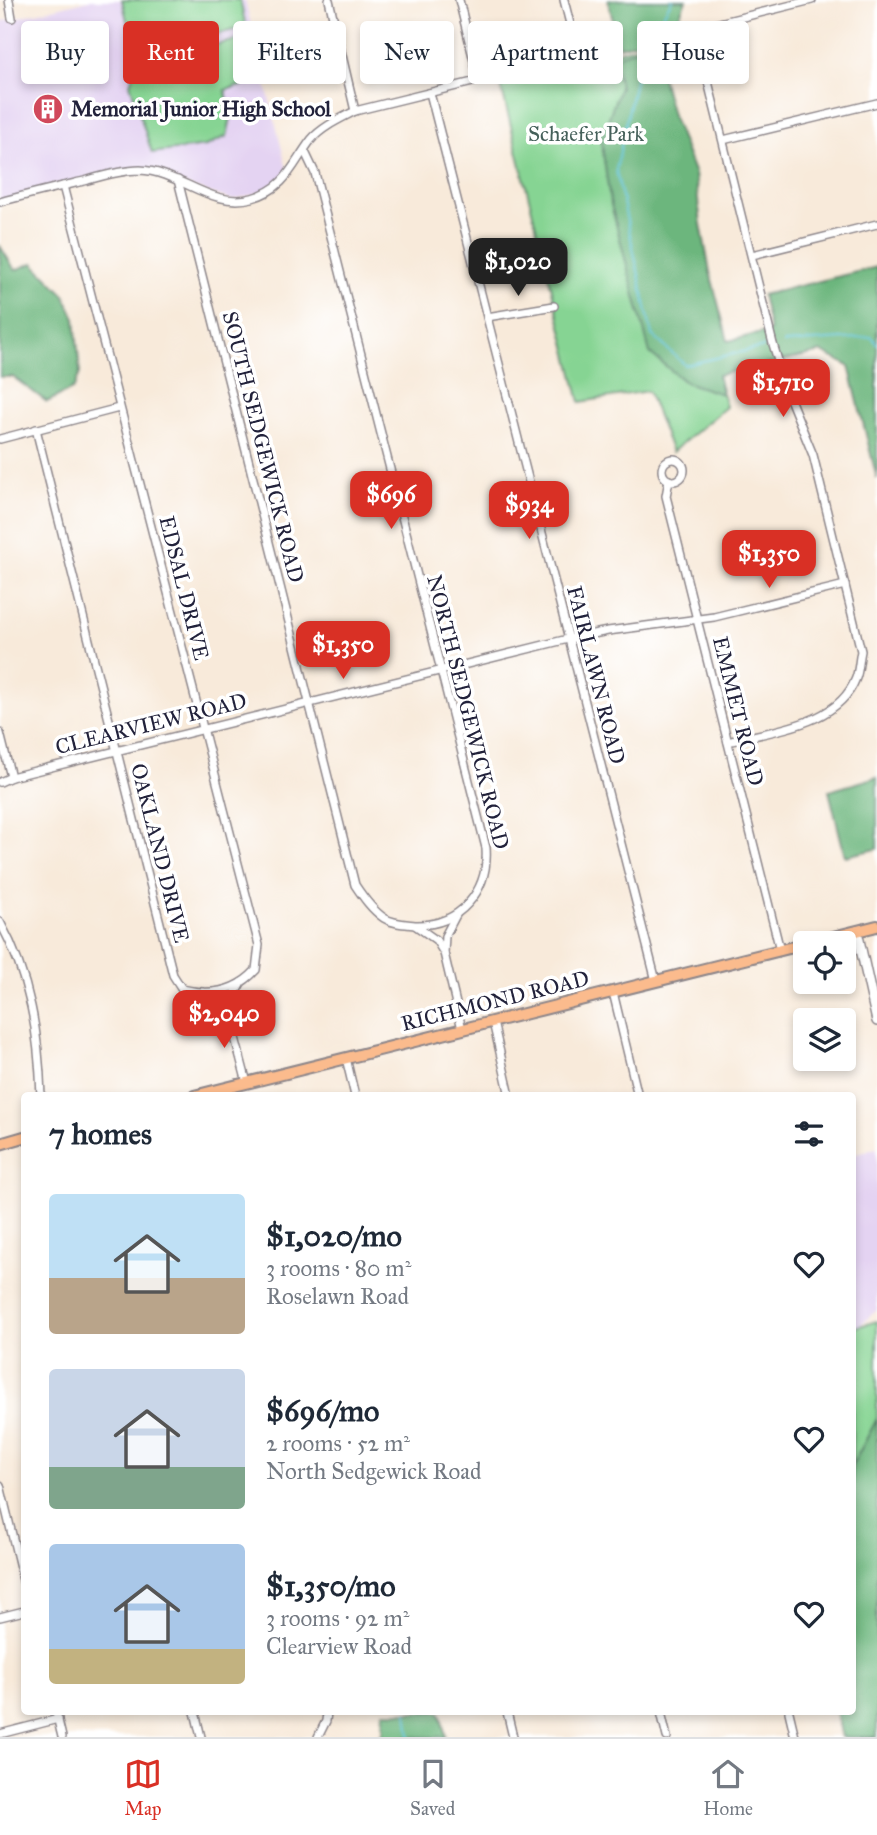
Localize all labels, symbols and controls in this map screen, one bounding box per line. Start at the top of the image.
chip: Buy [21,21,109,84]
chip: Rent [123,21,219,84]
chip: Filters [233,21,346,84]
chip: New [360,21,454,84]
chip: Apartment [468,21,623,84]
chip: House [637,21,749,84]
building icon: Memorial Junior High School [31,92,65,126]
place label: Memorial Junior High School [71,96,332,123]
park label: Schaefer Park [528,121,644,147]
pin: $1,020 [461,238,575,298]
text: $1,020 [485,247,551,275]
street label: SOUTH SEDGEWICK ROAD [217,309,309,585]
pin: $1,710 [726,360,840,419]
text: $1,710 [752,368,814,396]
pin: $696 [350,472,432,531]
text: $696 [366,480,416,508]
pin: $934 [488,482,570,541]
text: $934 [505,490,553,518]
street label: EDSAL DRIVE [154,513,214,663]
pin: $1,350 [712,530,826,590]
text: $1,350 [738,539,800,567]
street label: NORTH SEDGEWICK ROAD [421,572,515,852]
street label: FAIRLAWN ROAD [561,583,631,767]
pin: $1,350 [286,622,400,681]
text: $1,350 [312,630,374,658]
street label: EMMET ROAD [707,634,769,788]
street label: CLEARVIEW ROAD [53,688,249,760]
street label: OAKLAND DRIVE [125,761,195,945]
map controls [793,931,856,1071]
button: locate [793,931,856,994]
street label: RICHMOND ROAD [398,965,592,1037]
pin: $2,040 [167,990,281,1050]
text: $2,040 [188,999,260,1027]
button: layers [793,1008,856,1071]
icon: filters [790,1115,828,1153]
text: 7 homes [49,1116,152,1152]
text: $1,020/mo [266,1218,402,1254]
icon: home [105,1222,189,1306]
icon: heart [790,1245,828,1283]
text: 3 rooms · 80 m² [266,1254,411,1282]
text: Roselawn Road [266,1282,409,1310]
text: $696/mo [266,1393,379,1429]
icon: home [105,1397,189,1481]
icon: heart [790,1420,828,1458]
text: 2 rooms · 52 m² [266,1429,410,1457]
text: North Sedgewick Road [266,1457,482,1485]
text: $1,350/mo [266,1568,396,1604]
icon: home [105,1572,189,1656]
icon: heart [790,1595,828,1633]
text: 3 rooms · 92 m² [266,1604,409,1632]
text: Clearview Road [266,1632,412,1660]
tab: Map [124,1755,162,1820]
tab: Saved [410,1755,455,1820]
tab: Home [703,1755,753,1820]

